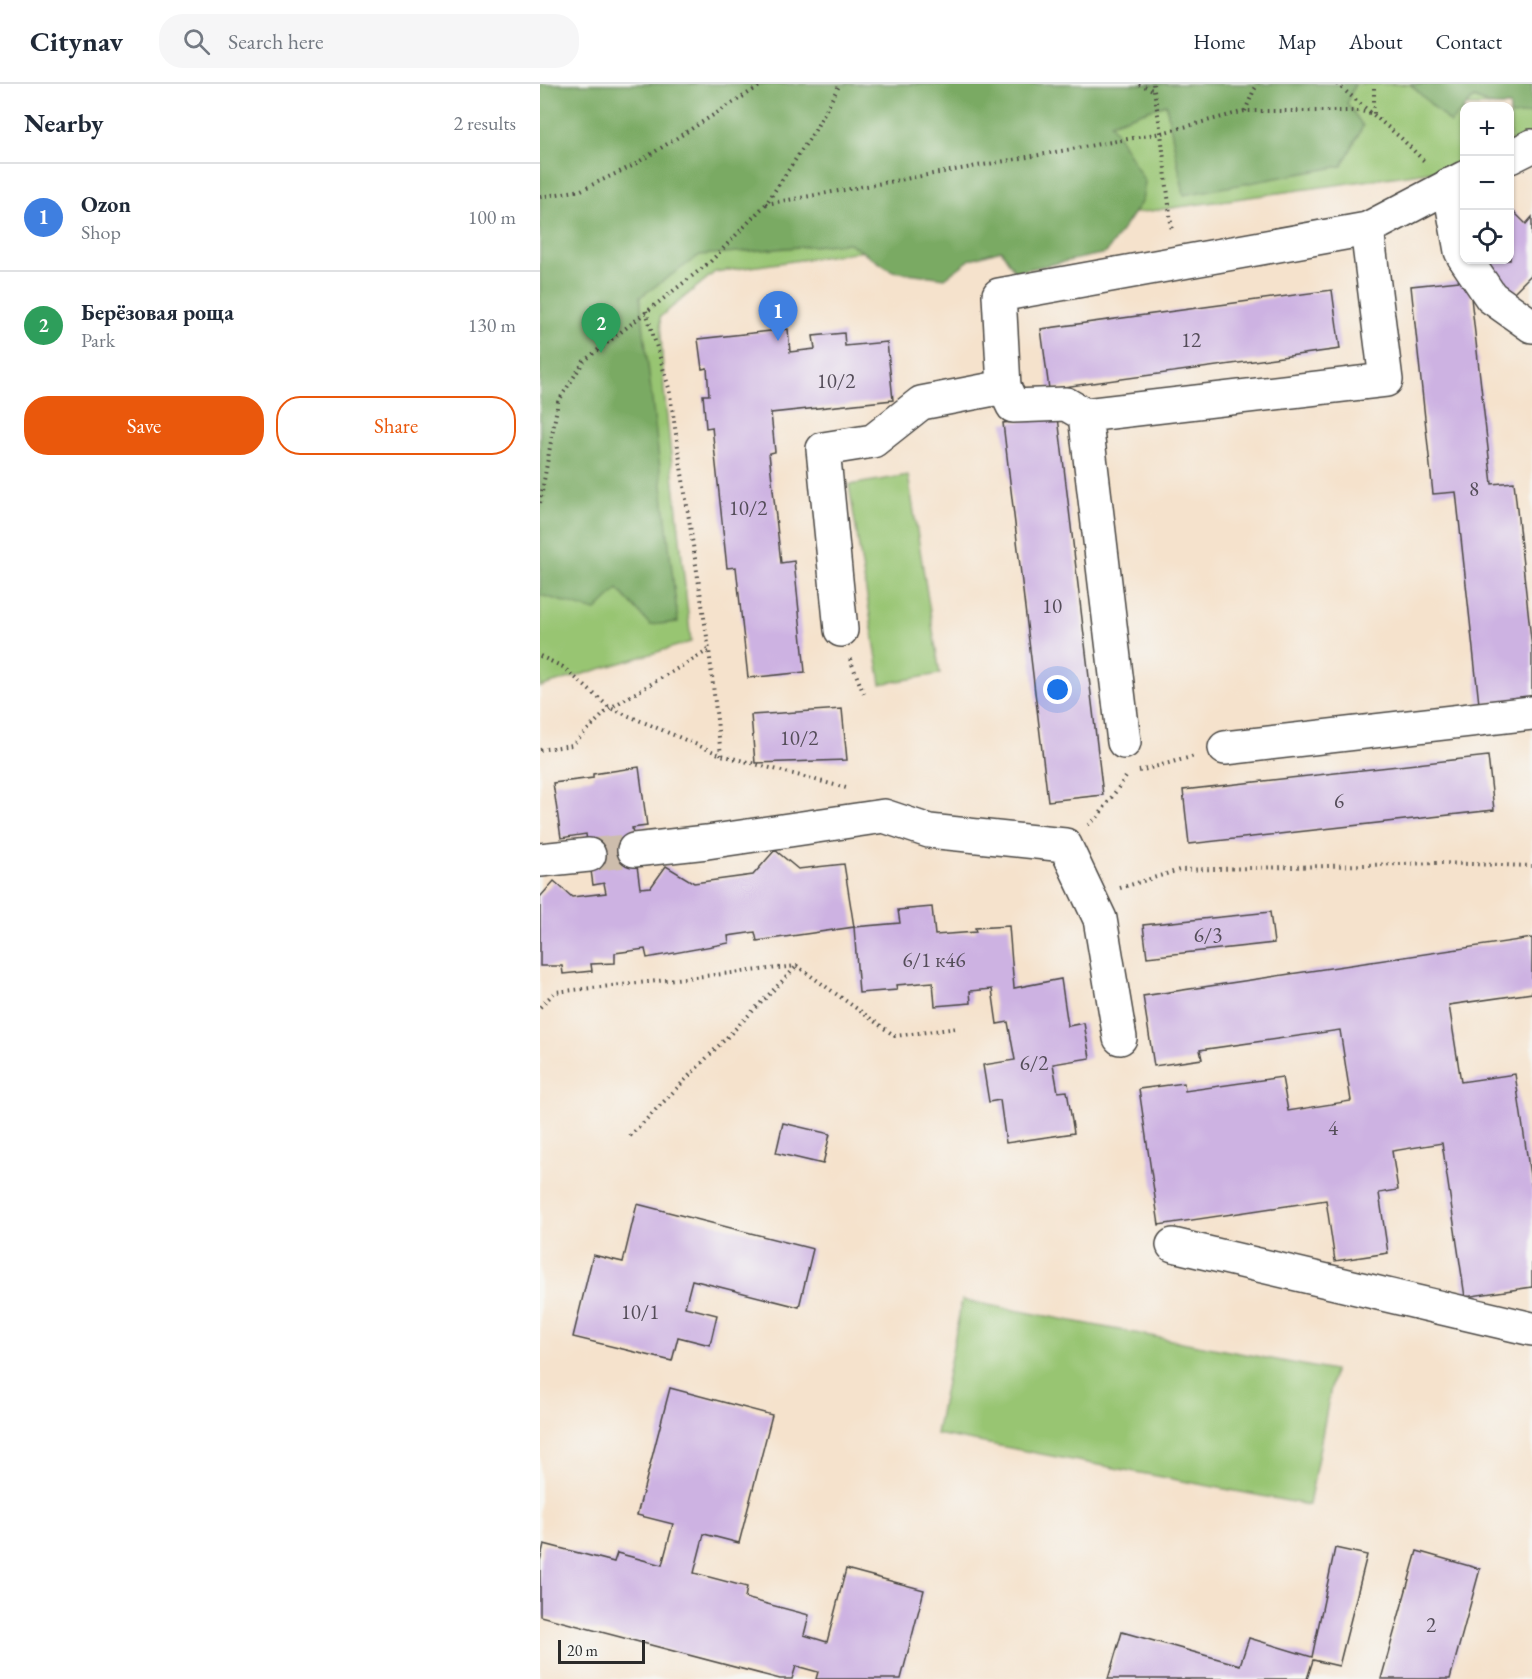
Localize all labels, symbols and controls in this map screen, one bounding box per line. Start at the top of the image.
search box [159,14,579,68]
text: Citynav [30,23,123,59]
icon: search [180,25,213,58]
text: Search here [228,27,324,56]
text: Home [1193,28,1245,55]
text: Map [1278,28,1316,55]
text: About [1349,28,1402,55]
text: Contact [1435,28,1502,55]
map controls [1460,102,1514,264]
button: + [1460,102,1514,156]
text: Nearby [24,106,104,140]
text: 2 results [453,110,516,136]
button: − [1460,156,1514,210]
text: Ozon [81,190,131,219]
text: 1 [38,204,49,230]
text: 100 m [468,204,516,230]
button: locate [1460,210,1514,264]
text: Shop [81,219,121,245]
pin: 1 [758,292,798,341]
text: Берёзовая роща [81,298,234,327]
pin: 2 [582,304,620,353]
text: 2 [38,312,49,338]
text: 130 m [468,312,516,338]
house number: 12 [1181,326,1201,353]
text: Park [81,327,115,353]
house number: 10/2 [817,367,855,394]
button: Save [24,396,264,455]
button: Share [276,396,516,455]
house number: 8 [1469,475,1479,502]
house number: 10/2 [729,494,767,521]
house number: 10 [1042,592,1062,619]
your location [1043,675,1072,704]
house number: 10/2 [780,724,818,751]
house number: 6 [1334,787,1344,814]
house number: 6/3 [1194,921,1222,948]
house number: 6/1 к46 [903,946,965,973]
house number: 6/2 [1020,1049,1048,1076]
house number: 4 [1328,1114,1339,1141]
house number: 10/1 [621,1298,659,1325]
house number: 2 [1426,1611,1436,1638]
scale bar [558,1637,645,1664]
text: 20 m [567,1640,598,1661]

